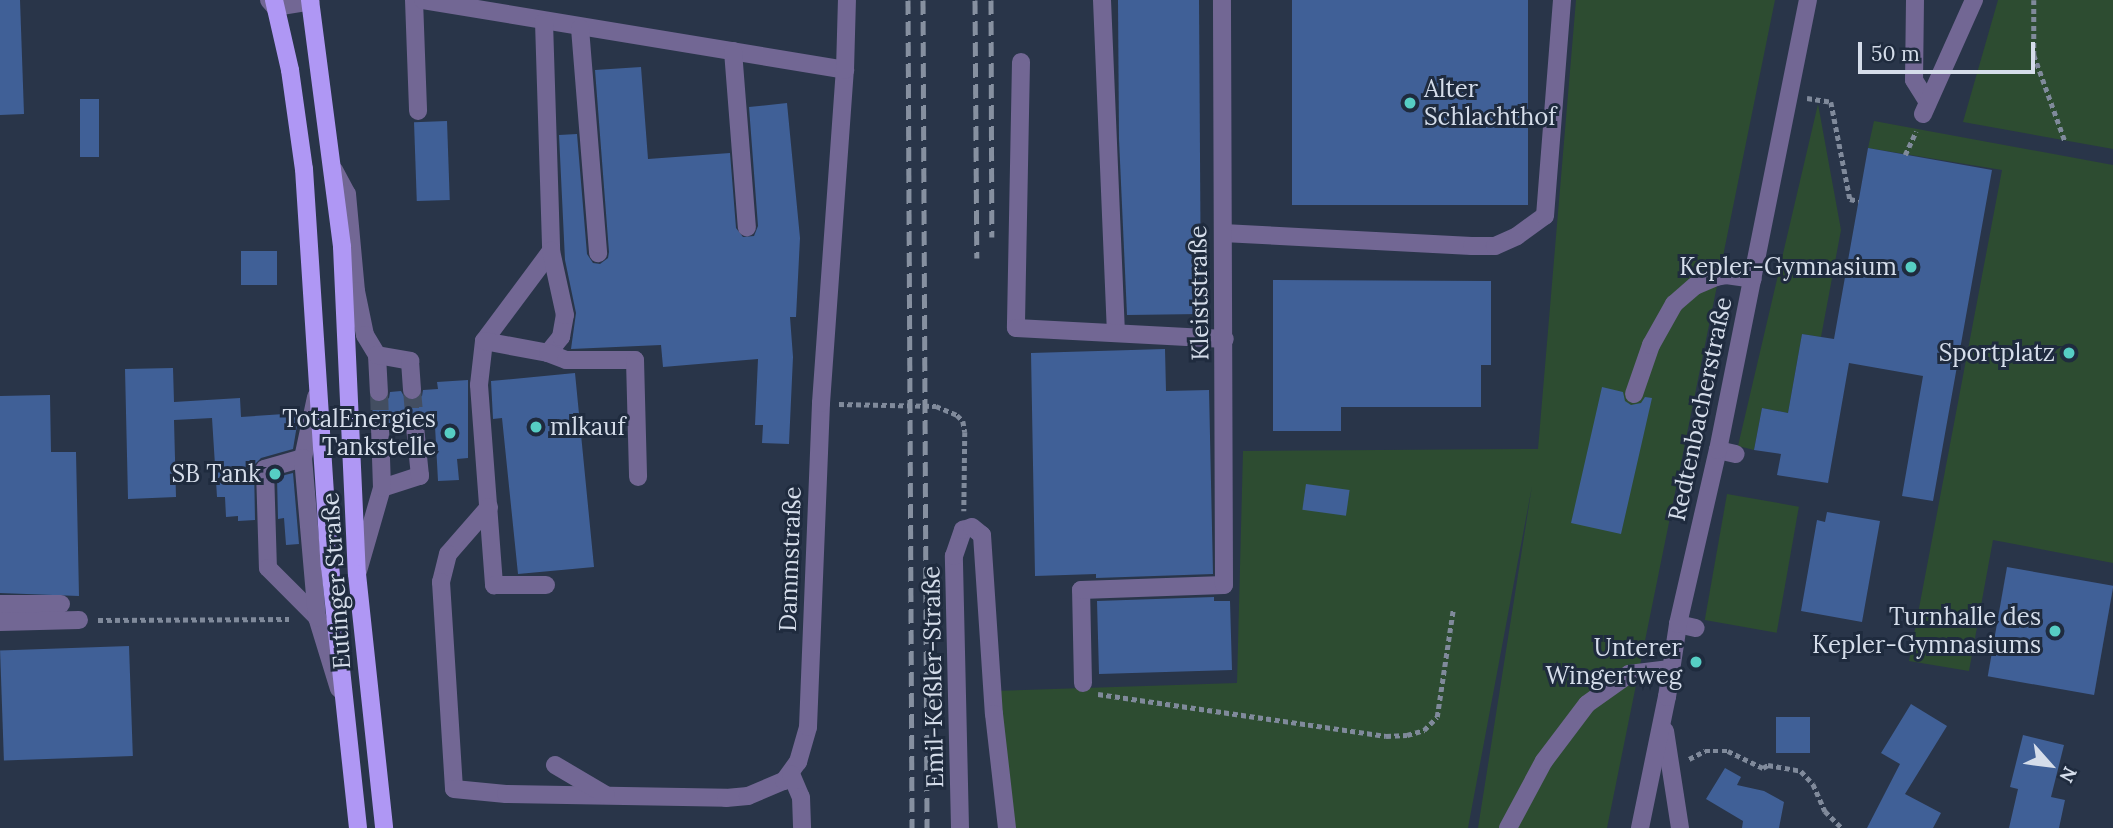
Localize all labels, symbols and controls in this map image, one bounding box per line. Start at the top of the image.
scale bar [1861,28,2038,72]
text: 50 m [1871,40,1920,67]
place label: Alter Schlachthof [1424,75,1556,131]
marker: Alter Schlachthof [1402,95,1418,111]
street label: Kleiststraße [1183,225,1215,361]
place label: Kepler-Gymnasium [1679,253,1897,281]
marker: Kepler-Gymnasium [1903,259,1919,275]
street label: Redtenbacherstraße [1662,294,1738,524]
place label: Sportplatz [1939,339,2055,367]
marker: Sportplatz [2061,345,2077,361]
place label: TotalEnergies Tankstelle [282,405,436,461]
place label: mlkauf [550,413,626,441]
marker: mlkauf [528,419,544,435]
marker: TotalEnergies Tankstelle [442,425,458,441]
place label: SB Tank [172,460,261,488]
marker: SB Tank [267,466,283,482]
street label: Dammstraße [773,486,807,632]
street label: Eutinger Straße [315,492,357,670]
street label: Emil-Keßler-Straße [917,566,949,788]
place label: Turnhalle des Kepler-Gymnasiums [1812,603,2041,659]
marker: Turnhalle des Kepler-Gymnasiums [2047,623,2063,639]
place label: Unterer Wingertweg [1546,634,1682,690]
marker: Unterer Wingertweg [1688,654,1704,670]
north arrow [2015,730,2085,800]
text: N [2054,763,2083,787]

